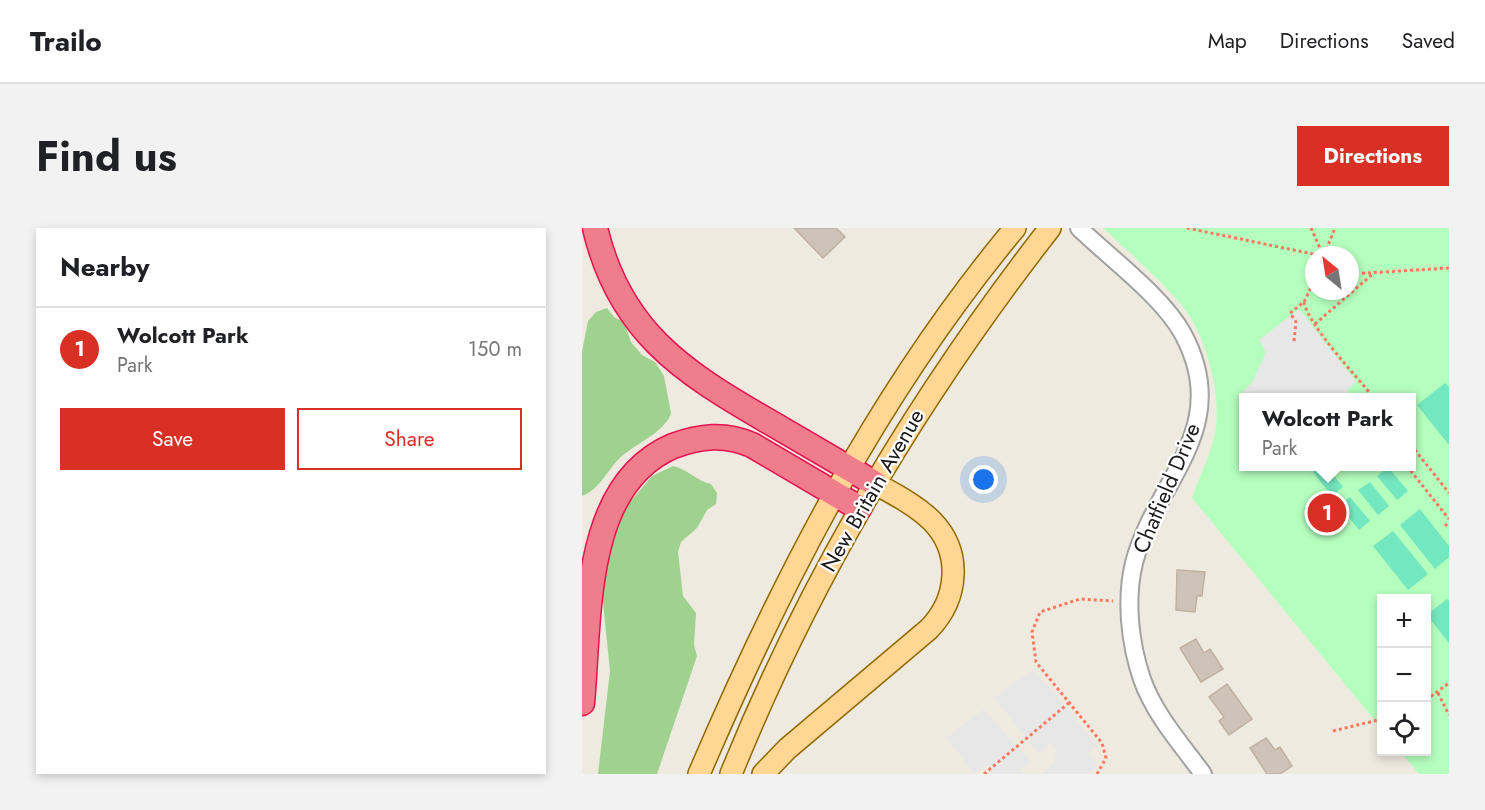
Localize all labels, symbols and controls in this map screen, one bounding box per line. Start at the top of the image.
text: Trailo [30,21,102,62]
text: Map [1208,26,1247,56]
text: Directions [1280,26,1369,56]
text: Saved [1402,26,1455,56]
text: Find us [36,126,177,187]
button: Directions [1297,126,1449,186]
north arrow [1305,246,1359,300]
text: Nearby [60,248,149,286]
text: Wolcott Park [117,319,249,351]
text: 1 [74,335,85,364]
text: 150 m [468,335,522,364]
text: Park [117,351,153,380]
popup [1239,393,1416,471]
text: Wolcott Park [1262,402,1393,434]
street label: New Britain Avenue [812,403,932,577]
button: Save [60,408,285,470]
button: Share [297,408,522,470]
street label: Chatfield Drive [1124,418,1208,558]
text: Park [1262,434,1297,463]
your location [969,465,998,494]
pin: 1 [1308,490,1346,536]
map controls [1377,594,1431,756]
button: + [1377,594,1431,648]
button: − [1377,648,1431,702]
button: locate [1377,702,1431,756]

